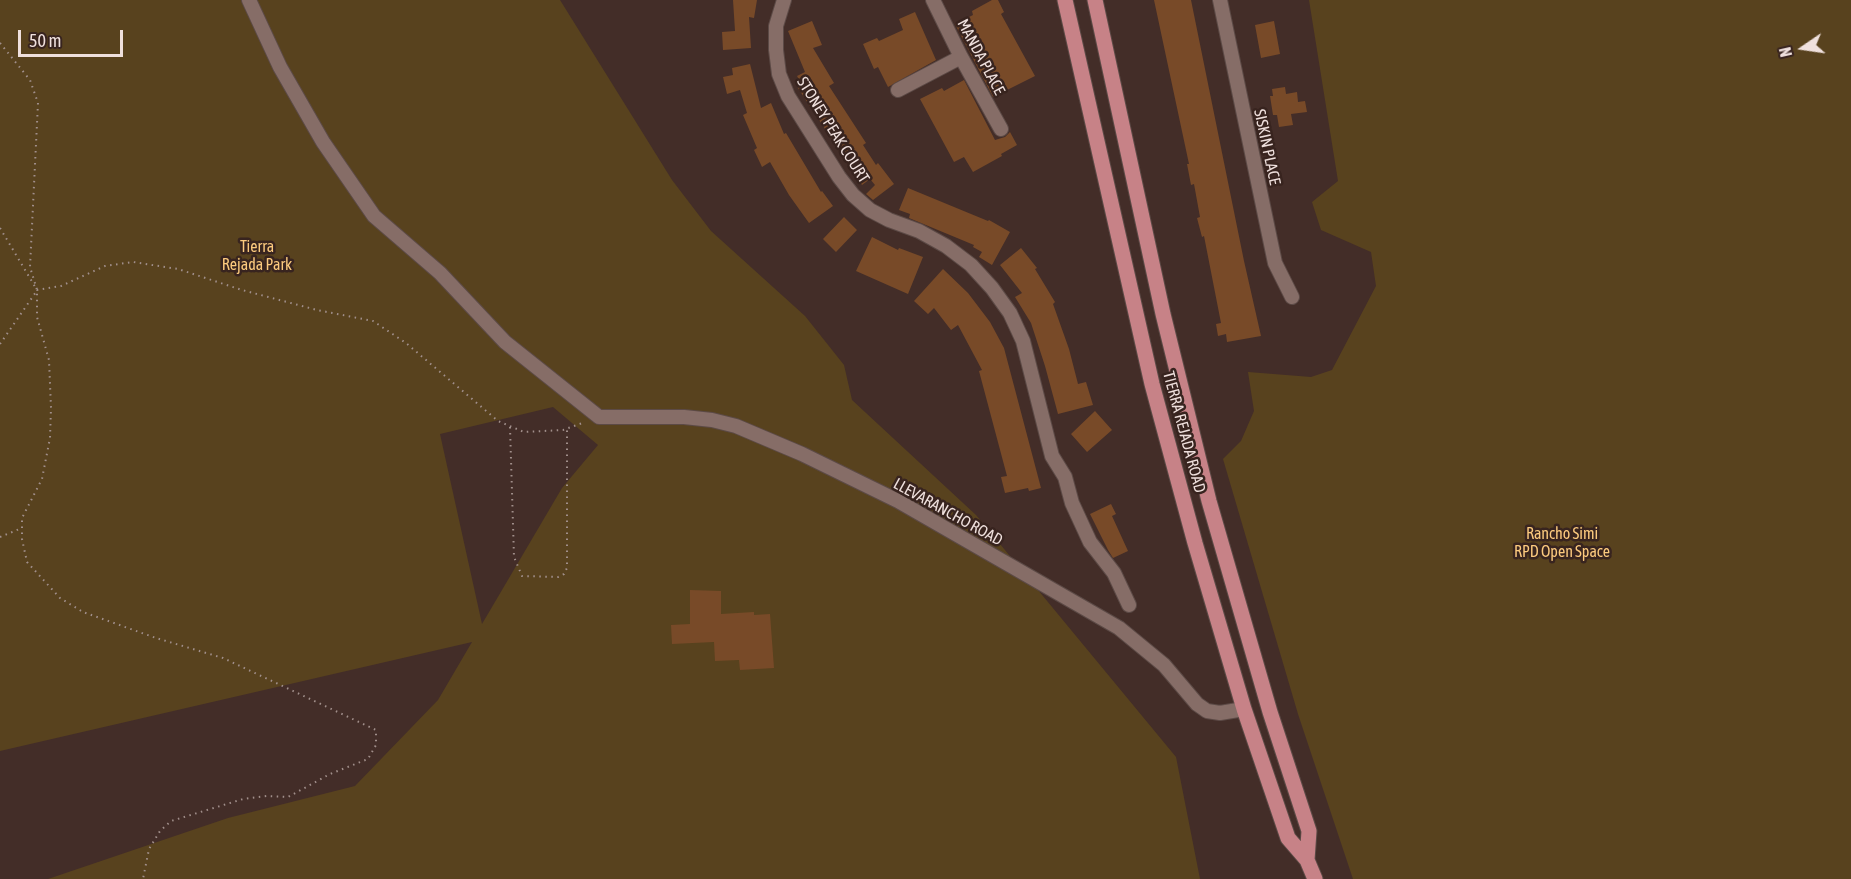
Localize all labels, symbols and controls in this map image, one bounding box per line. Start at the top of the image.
street label: MANDA PLACE [953,16,1009,98]
scale bar [21,18,126,56]
north arrow [1773,18,1833,78]
text: 50 m [29,30,61,51]
text: N [1776,45,1795,59]
street label: STONEY PEAK COURT [793,73,873,187]
street label: SISKIN PLACE [1250,107,1284,187]
park label: Tierra Rejada Park [222,237,292,275]
street label: TIERRA REJADA ROAD [1159,369,1209,495]
street label: LLEVARANCHO ROAD [890,474,1006,550]
park label: Rancho Simi RPD Open Space [1514,524,1610,562]

